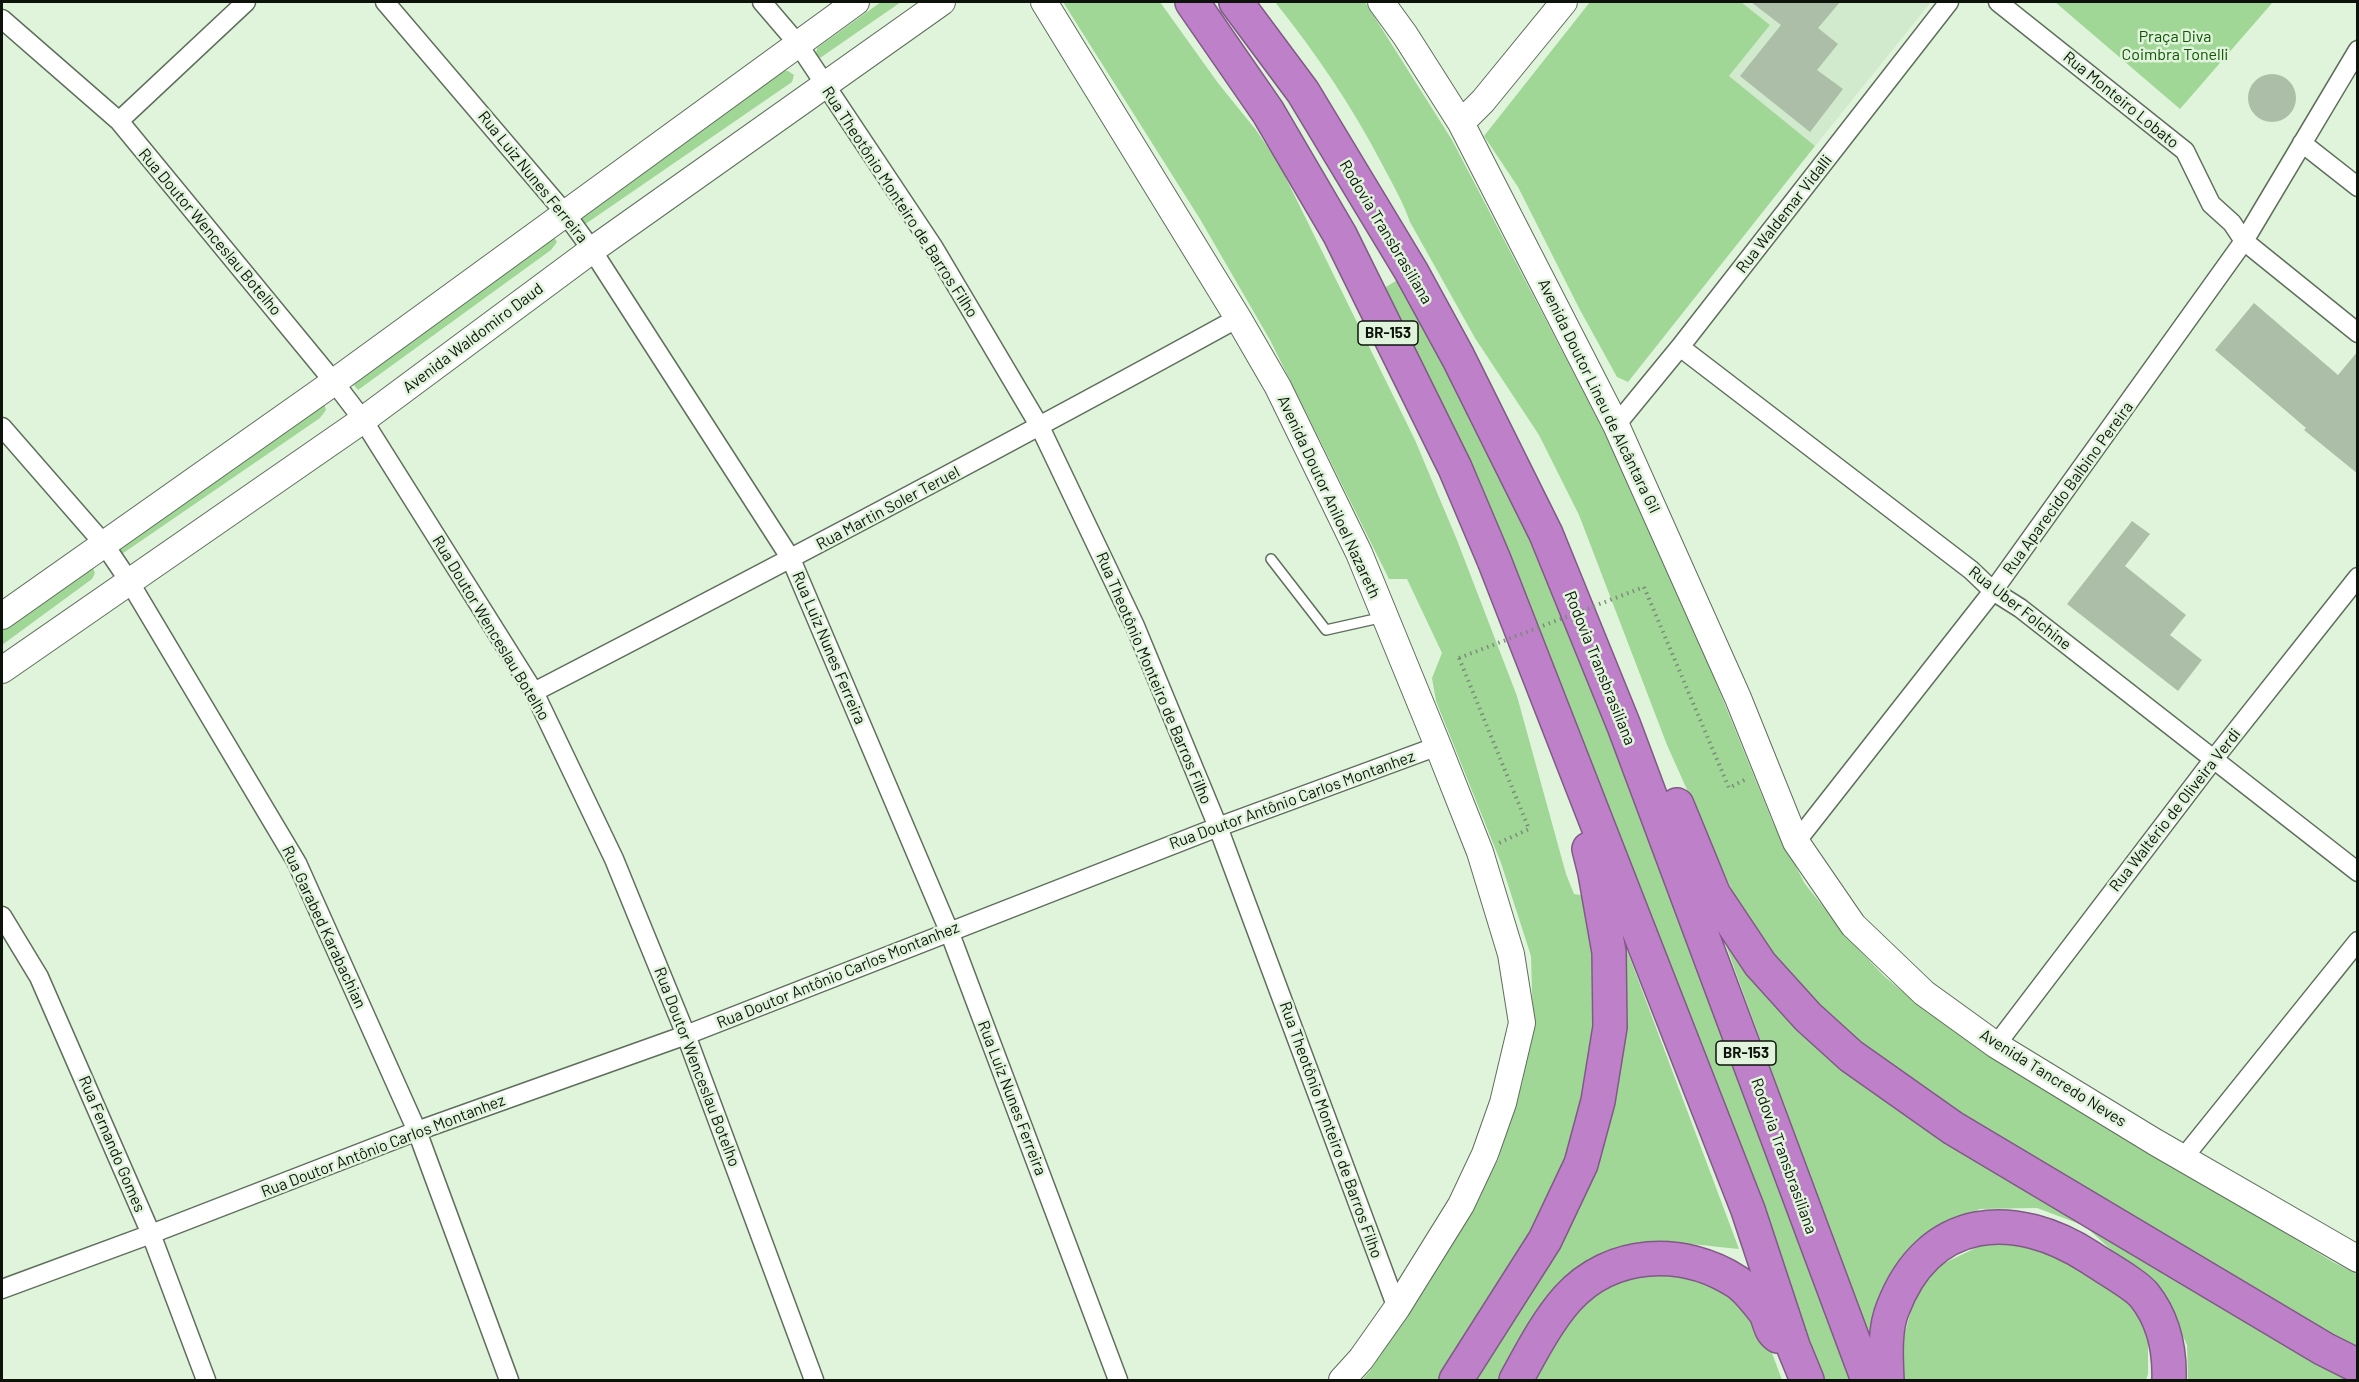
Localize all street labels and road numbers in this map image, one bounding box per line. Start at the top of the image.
street label: Rua Monteiro Lobato [2059,47,2183,153]
street label: Rua Theotônio Monteiro de Barros Filho [818,83,982,321]
street label: Rua Luiz Nunes Ferreira [474,107,592,247]
street label: Rua Doutor Wenceslau Botelho [134,145,286,319]
street label: Rua Waldemar Vidalli [1732,151,1836,277]
street label: Rodovia Transbrasiliana [1335,157,1437,307]
street label: Avenida Doutor Lineu de Alcântara Gil [1534,276,1664,516]
street label: Avenida Waldomiro Daud [399,279,547,397]
road number: BR-153 [1358,321,1418,345]
street label: Avenida Doutor Aniloel Nazareth [1273,393,1385,601]
street label: Rua Aparecido Balbino Pereira [1999,398,2137,578]
street label: Rua Martin Soler Teruel [813,462,963,554]
street label: Rua Doutor Wenceslau Botelho [428,532,554,724]
street label: Rua Theotônio Monteiro de Barros Filho [1092,549,1216,807]
street label: Rua Uber Folchine [1965,562,2075,654]
street label: Rua Luiz Nunes Ferreira [788,569,870,727]
street label: Rodovia Transbrasiliana [1560,588,1640,748]
street label: Rua Waltério de Oliveira Verdi [2105,725,2245,895]
street label: Rua Doutor Antônio Carlos Montanhez [1167,747,1417,853]
street label: Rua Garabed Karabachian [278,843,370,1011]
street label: Rua Doutor Antônio Carlos Montanhez [714,917,962,1033]
street label: Rua Doutor Wenceslau Botelho [650,964,744,1170]
street label: Rua Theotônio Monteiro de Barros Filho [1275,999,1387,1261]
street label: Rua Luiz Nunes Ferreira [974,1018,1050,1178]
street label: Avenida Tancredo Neves [1976,1025,2130,1131]
road number: BR-153 [1716,1041,1776,1065]
street label: Rua Fernando Gomes [75,1073,149,1215]
street label: Rodovia Transbrasiliana [1747,1075,1821,1237]
street label: Rua Doutor Antônio Carlos Montanhez [258,1090,508,1202]

